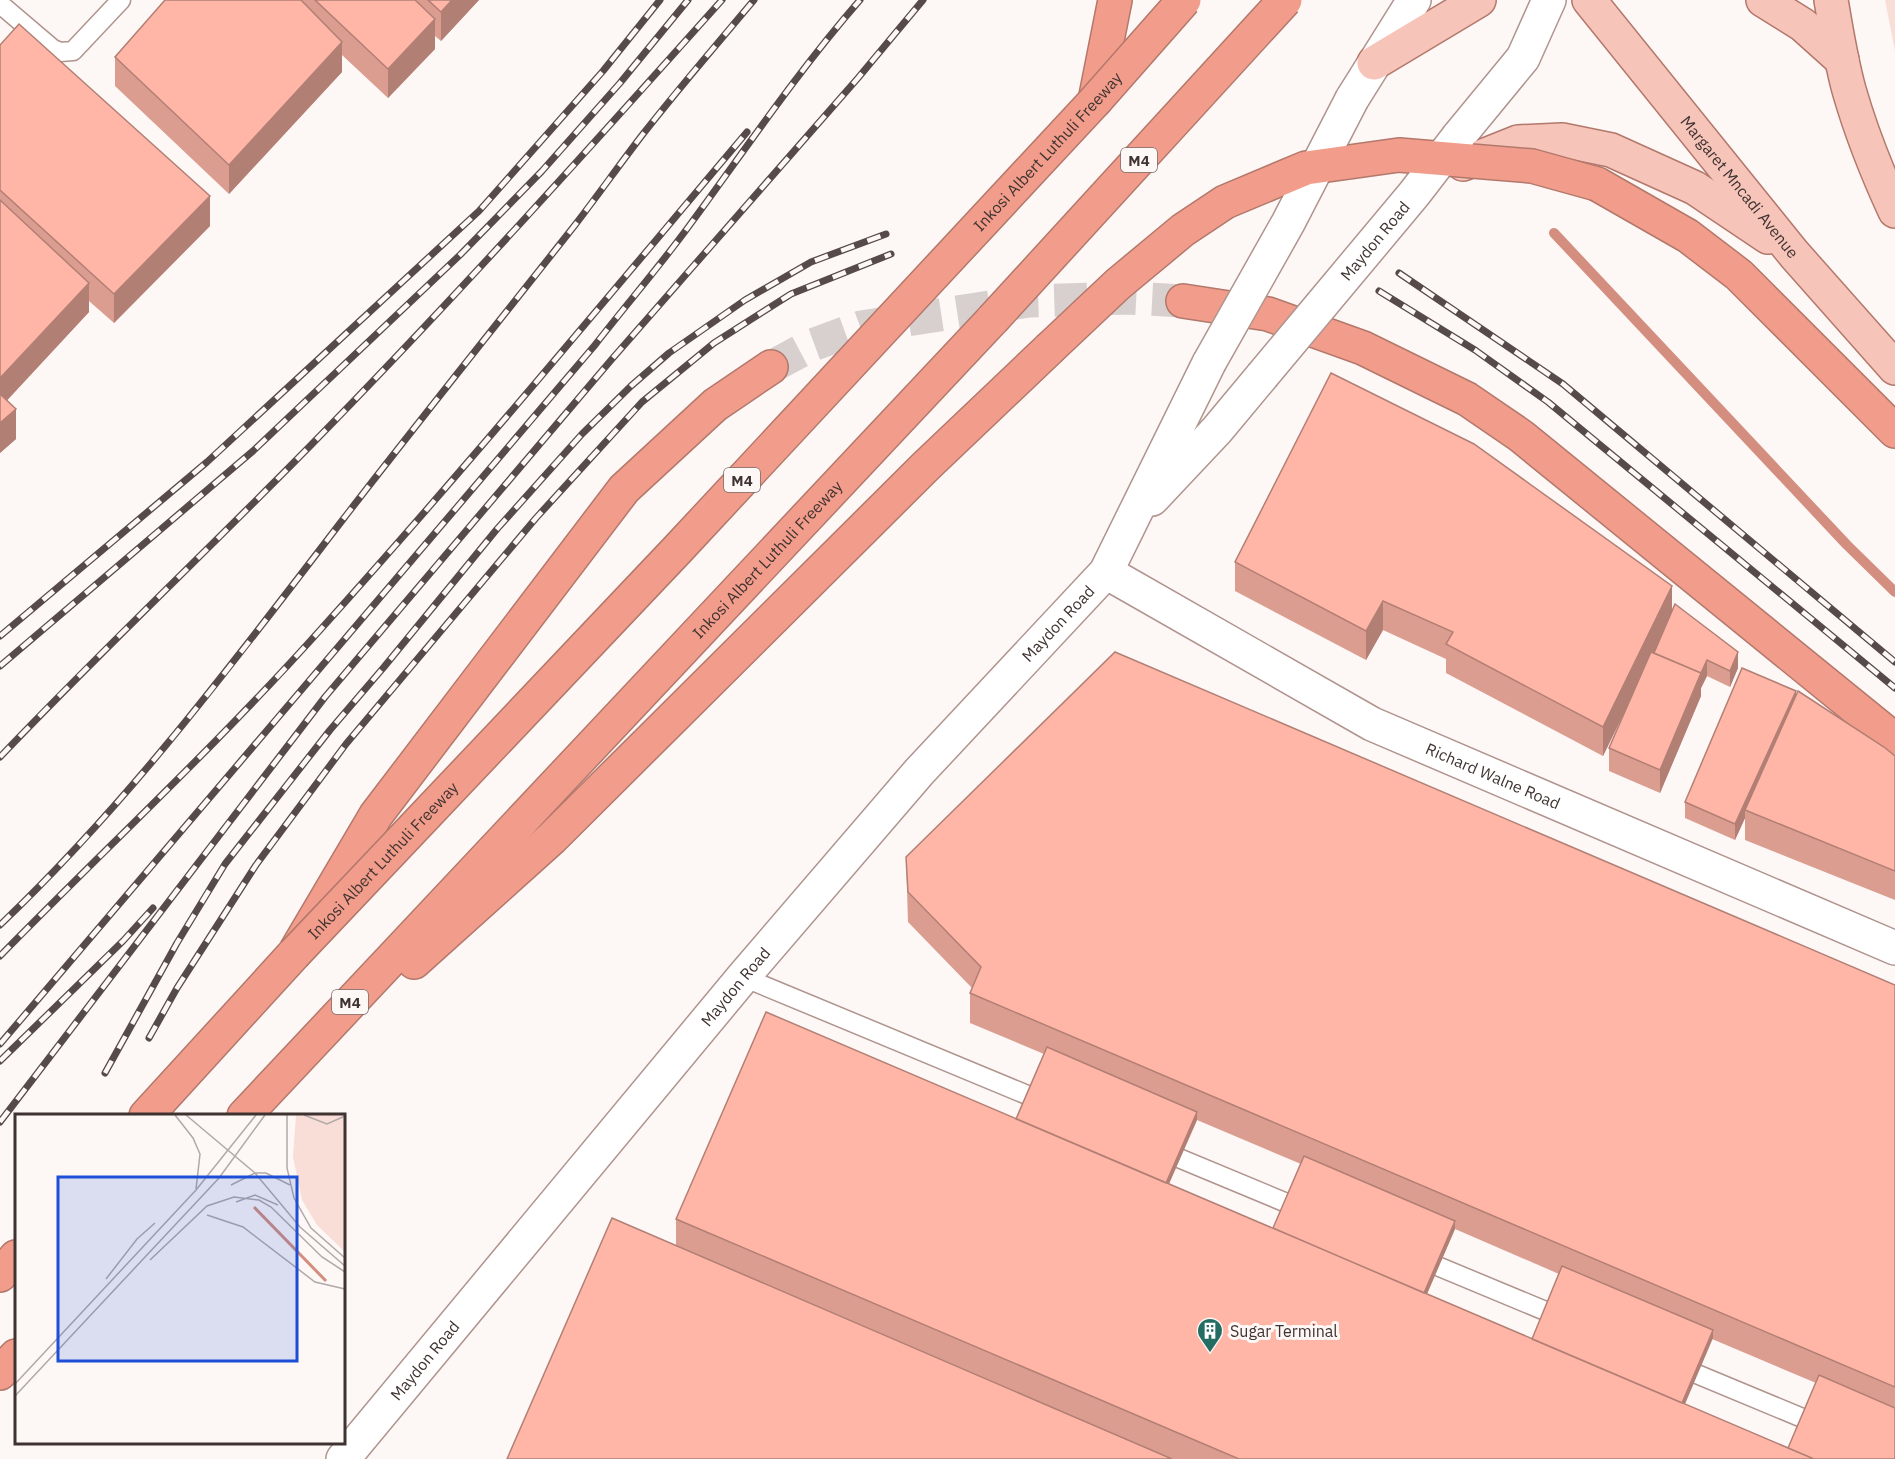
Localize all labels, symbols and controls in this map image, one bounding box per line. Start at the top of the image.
street label: Inkosi Albert Luthuli Freeway [969,68,1126,235]
street label: Margaret Mncadi Avenue [1676,112,1803,262]
road number: M4 [1121,148,1157,172]
street label: Maydon Road [1336,197,1414,285]
road number: M4 [724,468,760,492]
street label: Inkosi Albert Luthuli Freeway [688,476,846,643]
street label: Maydon Road [1017,581,1098,666]
street label: Richard Walne Road [1423,738,1563,813]
street label: Inkosi Albert Luthuli Freeway [303,777,462,943]
street label: Maydon Road [696,943,774,1030]
road number: M4 [332,990,368,1014]
inset map [15,1114,345,1444]
building icon: Sugar Terminal [1195,1316,1225,1354]
street label: Maydon Road [386,1317,464,1404]
place label: Sugar Terminal [1230,1321,1338,1341]

